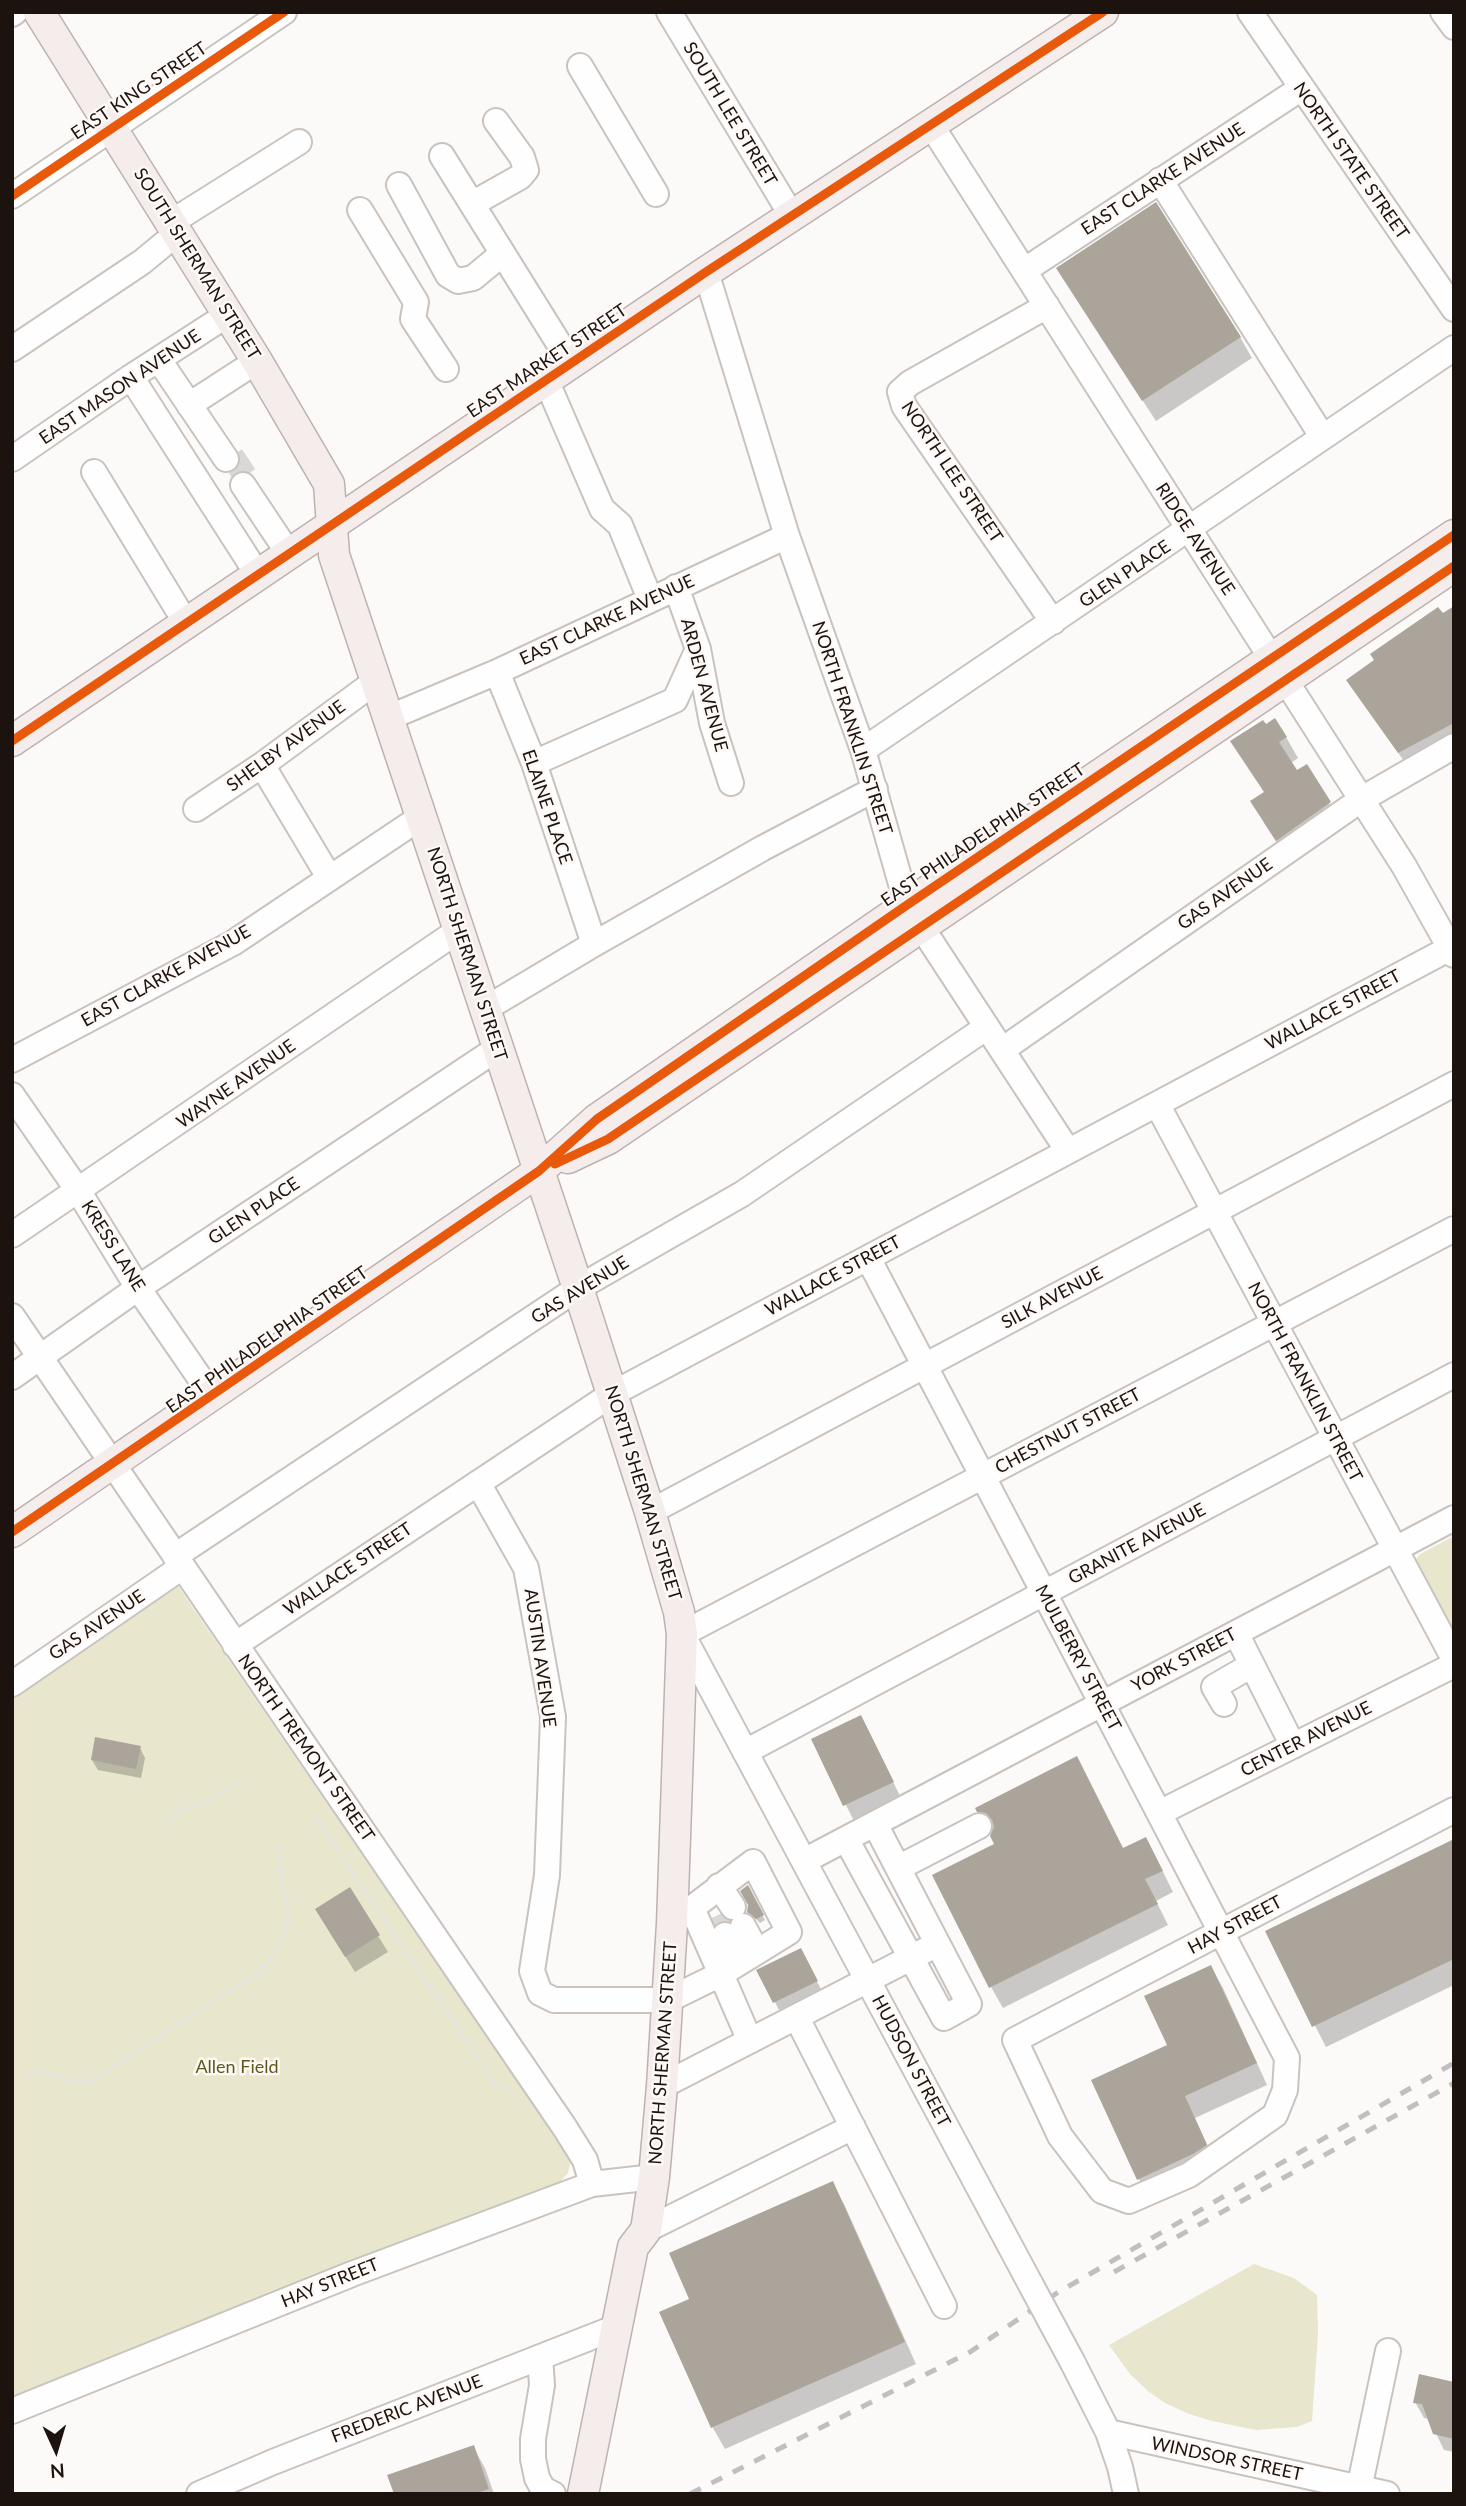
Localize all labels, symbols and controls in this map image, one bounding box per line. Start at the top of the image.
street label: EAST KING STREET [67,38,211,144]
street label: SOUTH LEE STREET [678,38,782,190]
street label: NORTH STATE STREET [1289,78,1413,244]
street label: EAST CLARKE AVENUE [1077,118,1249,240]
street label: SOUTH SHERMAN STREET [129,164,265,364]
street label: EAST MARKET STREET [463,299,631,423]
street label: EAST MASON AVENUE [35,325,205,449]
street label: NORTH LEE STREET [897,397,1007,547]
street label: RIDGE AVENUE [1151,479,1239,599]
street label: GLEN PLACE [1075,536,1175,612]
street label: EAST CLARKE AVENUE [516,570,698,670]
street label: ARDEN AVENUE [676,616,732,754]
street label: NORTH FRANKLIN STREET [807,619,897,837]
street label: SHELBY AVENUE [222,696,350,796]
street label: ELAINE PLACE [517,747,577,867]
street label: EAST PHILADELPHIA STREET [877,759,1089,911]
street label: NORTH SHERMAN STREET [422,844,512,1064]
street label: GAS AVENUE [1173,853,1277,935]
street label: EAST CLARKE AVENUE [77,920,255,1032]
street label: WALLACE STREET [1261,965,1405,1055]
street label: WAYNE AVENUE [172,1035,300,1133]
street label: GLEN PLACE [204,1173,304,1249]
street label: KRESS LANE [76,1196,150,1296]
street label: WALLACE STREET [761,1231,905,1321]
street label: GAS AVENUE [527,1251,633,1329]
street label: EAST PHILADELPHIA STREET [162,1262,372,1418]
street label: SILK AVENUE [998,1262,1106,1334]
street label: NORTH FRANKLIN STREET [1243,1278,1367,1486]
street label: NORTH SHERMAN STREET [600,1383,686,1603]
street label: CHESTNUT STREET [991,1383,1145,1479]
street label: GRANITE AVENUE [1065,1499,1209,1589]
street label: WALLACE STREET [280,1518,416,1620]
street label: MULBERRY STREET [1030,1581,1126,1735]
street label: GAS AVENUE [45,1585,149,1665]
street label: AUSTIN AVENUE [520,1587,560,1729]
street label: YORK STREET [1128,1623,1240,1697]
street label: NORTH TREMONT STREET [233,1650,379,1846]
street label: CENTER AVENUE [1237,1697,1375,1781]
street label: HAY STREET [1184,1891,1286,1959]
street label: NORTH SHERMAN STREET [644,1941,682,2165]
street label: HUDSON STREET [867,1991,955,2131]
park label: Allen Field [195,2056,279,2078]
street label: HAY STREET [278,2254,382,2312]
street label: FREDERIC AVENUE [328,2370,486,2448]
north arrow [21,2415,91,2485]
street label: WINDSOR STREET [1149,2432,1305,2486]
text: N [49,2459,66,2483]

